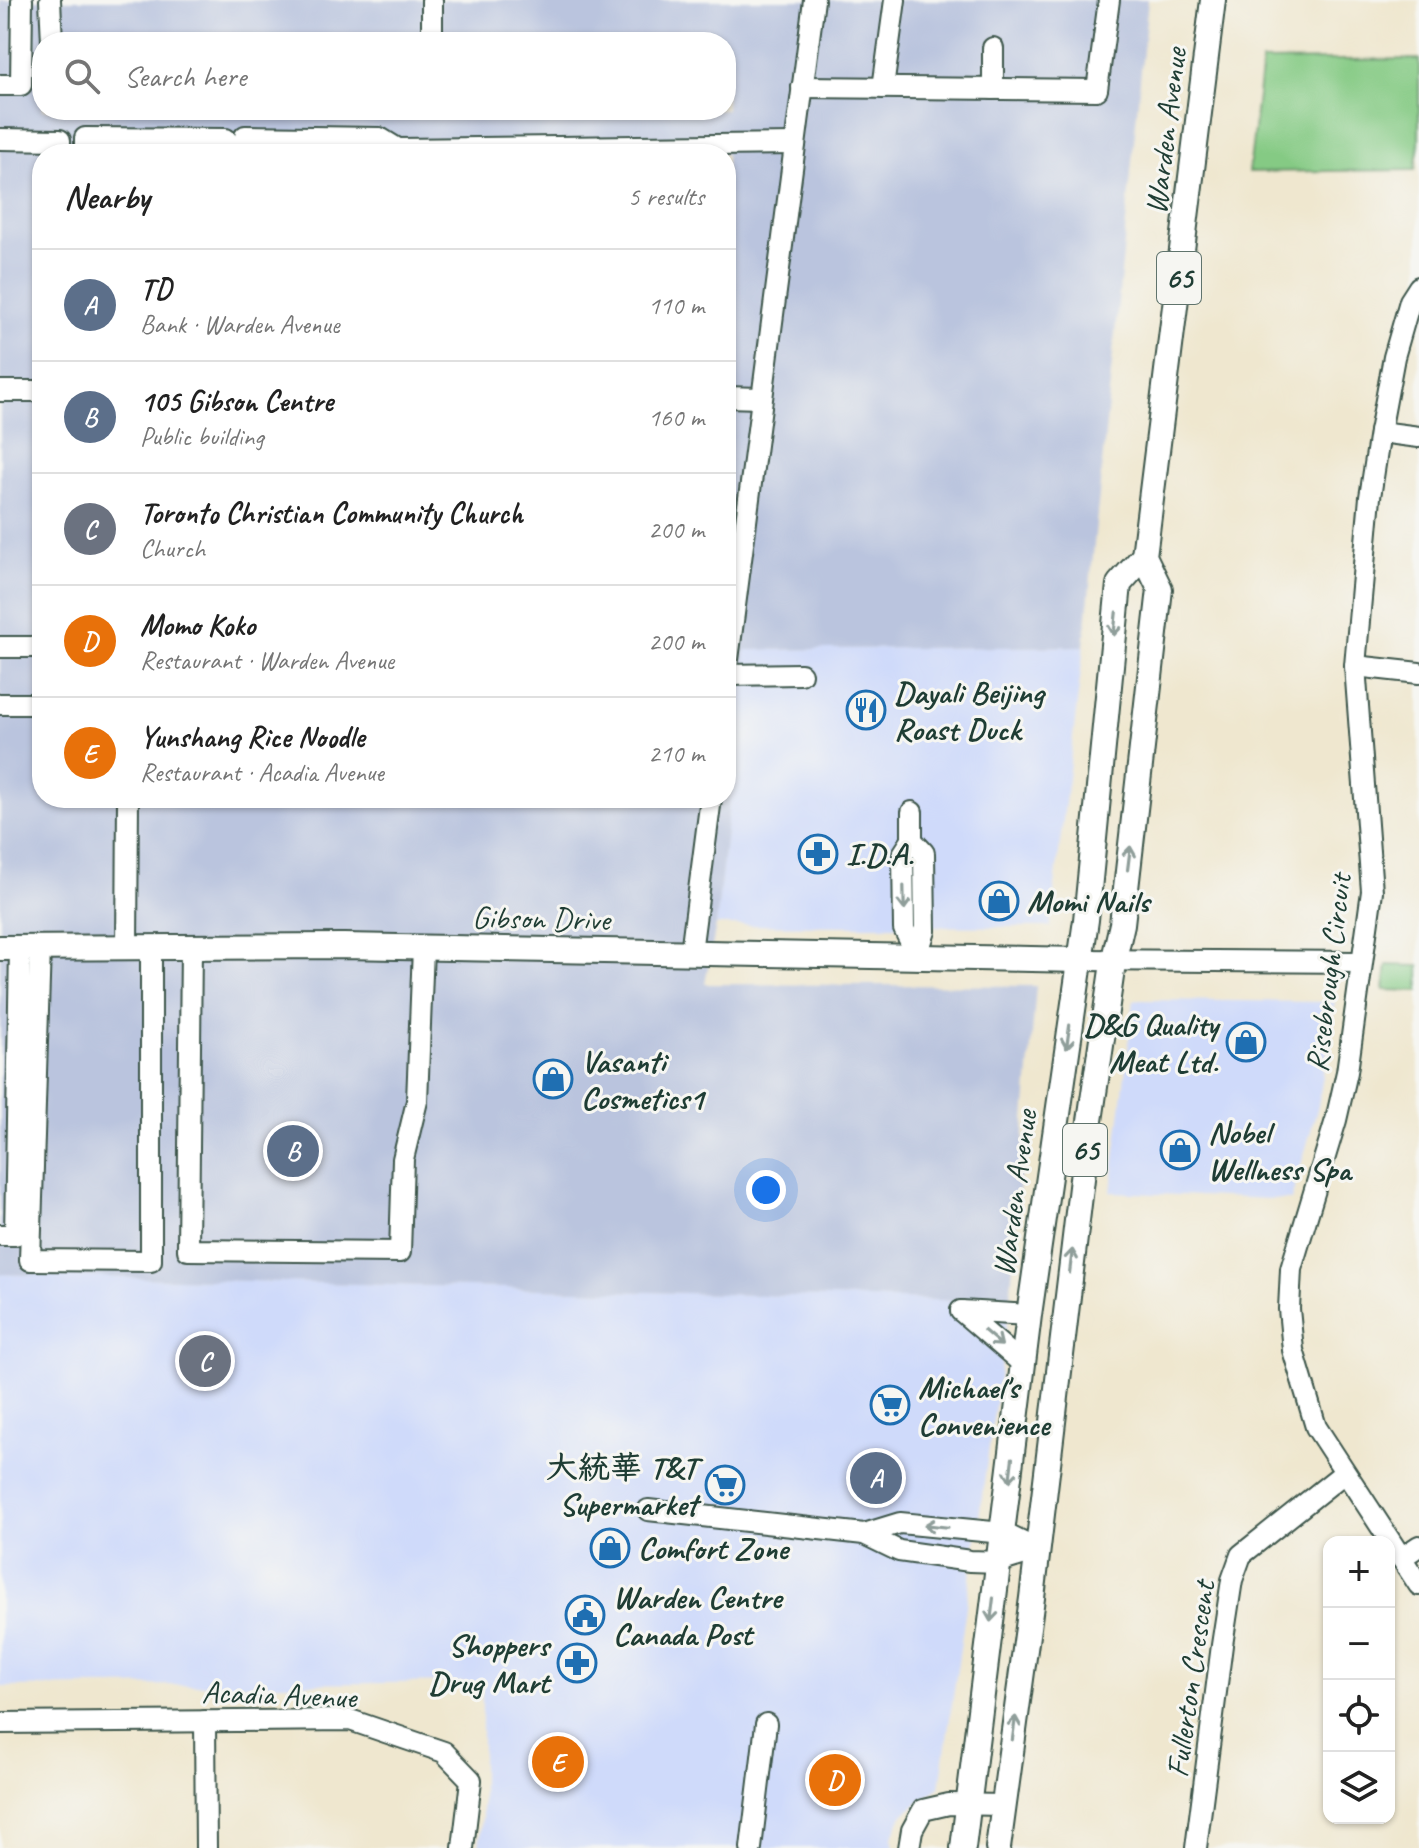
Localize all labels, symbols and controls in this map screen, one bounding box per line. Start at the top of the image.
search box [32,32,736,120]
street label: Warden Avenue [1135,43,1196,217]
icon: search [60,54,104,98]
text: Search here [124,57,246,95]
text: Nearby [64,175,150,218]
text: 5 results [628,180,704,213]
road number: 65 [1157,252,1201,304]
text: TD [140,270,171,308]
text: A [83,289,97,322]
text: 110 m [648,289,704,322]
text: Bank · Warden Avenue [140,308,339,341]
text: 105 Gibson Centre [140,382,333,420]
text: B [83,401,97,434]
text: 160 m [648,401,704,434]
text: Public building [140,420,263,453]
text: Toronto Christian Community Church [140,494,523,532]
text: C [84,513,96,546]
text: 200 m [648,513,704,546]
text: Church [140,532,205,565]
text: Momo Koko [140,606,255,644]
one-way arrow [1107,610,1122,637]
text: D [82,625,98,658]
text: 200 m [648,625,704,658]
text: Restaurant · Warden Avenue [140,644,394,677]
place label: Dayali Beijing Roast Duck [894,672,1047,750]
restaurant icon: Dayali Beijing Roast Duck [845,689,887,731]
text: Yunshang Rice Noodle [140,718,364,756]
text: E [83,737,97,770]
text: 210 m [648,737,704,770]
text: Restaurant · Acadia Avenue [140,756,384,789]
pharmacy icon: I.D.A. [797,833,839,875]
place label: I.D.A. [846,834,914,875]
one-way arrow [1122,845,1137,872]
street label: Risebrough Circuit [1296,868,1361,1074]
shop icon: Momi Nails [978,880,1020,922]
place label: Momi Nails [1027,881,1152,922]
one-way arrow [896,884,911,911]
street label: Gibson Drive [472,897,613,940]
place label: D&G Quality Meat Ltd. [1084,1004,1221,1082]
shop icon: D&G Quality Meat Ltd. [1225,1021,1267,1063]
one-way arrow [1060,1024,1075,1049]
place label: Vasanti Cosmetics1 [581,1041,707,1119]
shop icon: Vasanti Cosmetics1 [532,1058,574,1100]
street label: Warden Avenue [983,1105,1047,1279]
place label: Nobel Wellness Spa [1208,1112,1353,1190]
pin: B [267,1121,319,1181]
road number: 65 [1063,1124,1107,1176]
shop icon: Nobel Wellness Spa [1159,1129,1201,1171]
your location [746,1170,786,1210]
one-way arrow [1064,1249,1079,1274]
one-way arrow [982,1329,1003,1347]
pin: C [179,1331,231,1391]
place label: Michael's Convenience [918,1367,1052,1445]
supermarket icon: Michael's Convenience [869,1384,911,1426]
place label: 大統華 T&T Supermarket [546,1447,704,1525]
pin: A [850,1448,902,1508]
one-way arrow [1003,1457,1018,1482]
supermarket icon: 大統華 T&T Supermarket [704,1464,746,1506]
one-way arrow [923,1519,950,1534]
shop icon: Comfort Zone [589,1527,631,1569]
place label: Comfort Zone [638,1528,791,1569]
map controls [1323,1536,1395,1824]
button: + [1323,1536,1395,1608]
street label: Fullerton Crescent [1156,1575,1225,1780]
place label: Warden Centre Canada Post [613,1577,785,1655]
public building icon: Warden Centre Canada Post [564,1594,606,1636]
one-way arrow [985,1596,1000,1623]
button: − [1323,1608,1395,1680]
place label: Shoppers Drug Mart [429,1625,553,1703]
pharmacy icon: Shoppers Drug Mart [556,1642,598,1684]
street label: Acadia Avenue [201,1671,360,1718]
button: locate [1323,1680,1395,1752]
one-way arrow [1007,1716,1022,1741]
pin: E [532,1732,584,1792]
pin: D [809,1750,861,1810]
button: layers [1323,1752,1395,1824]

